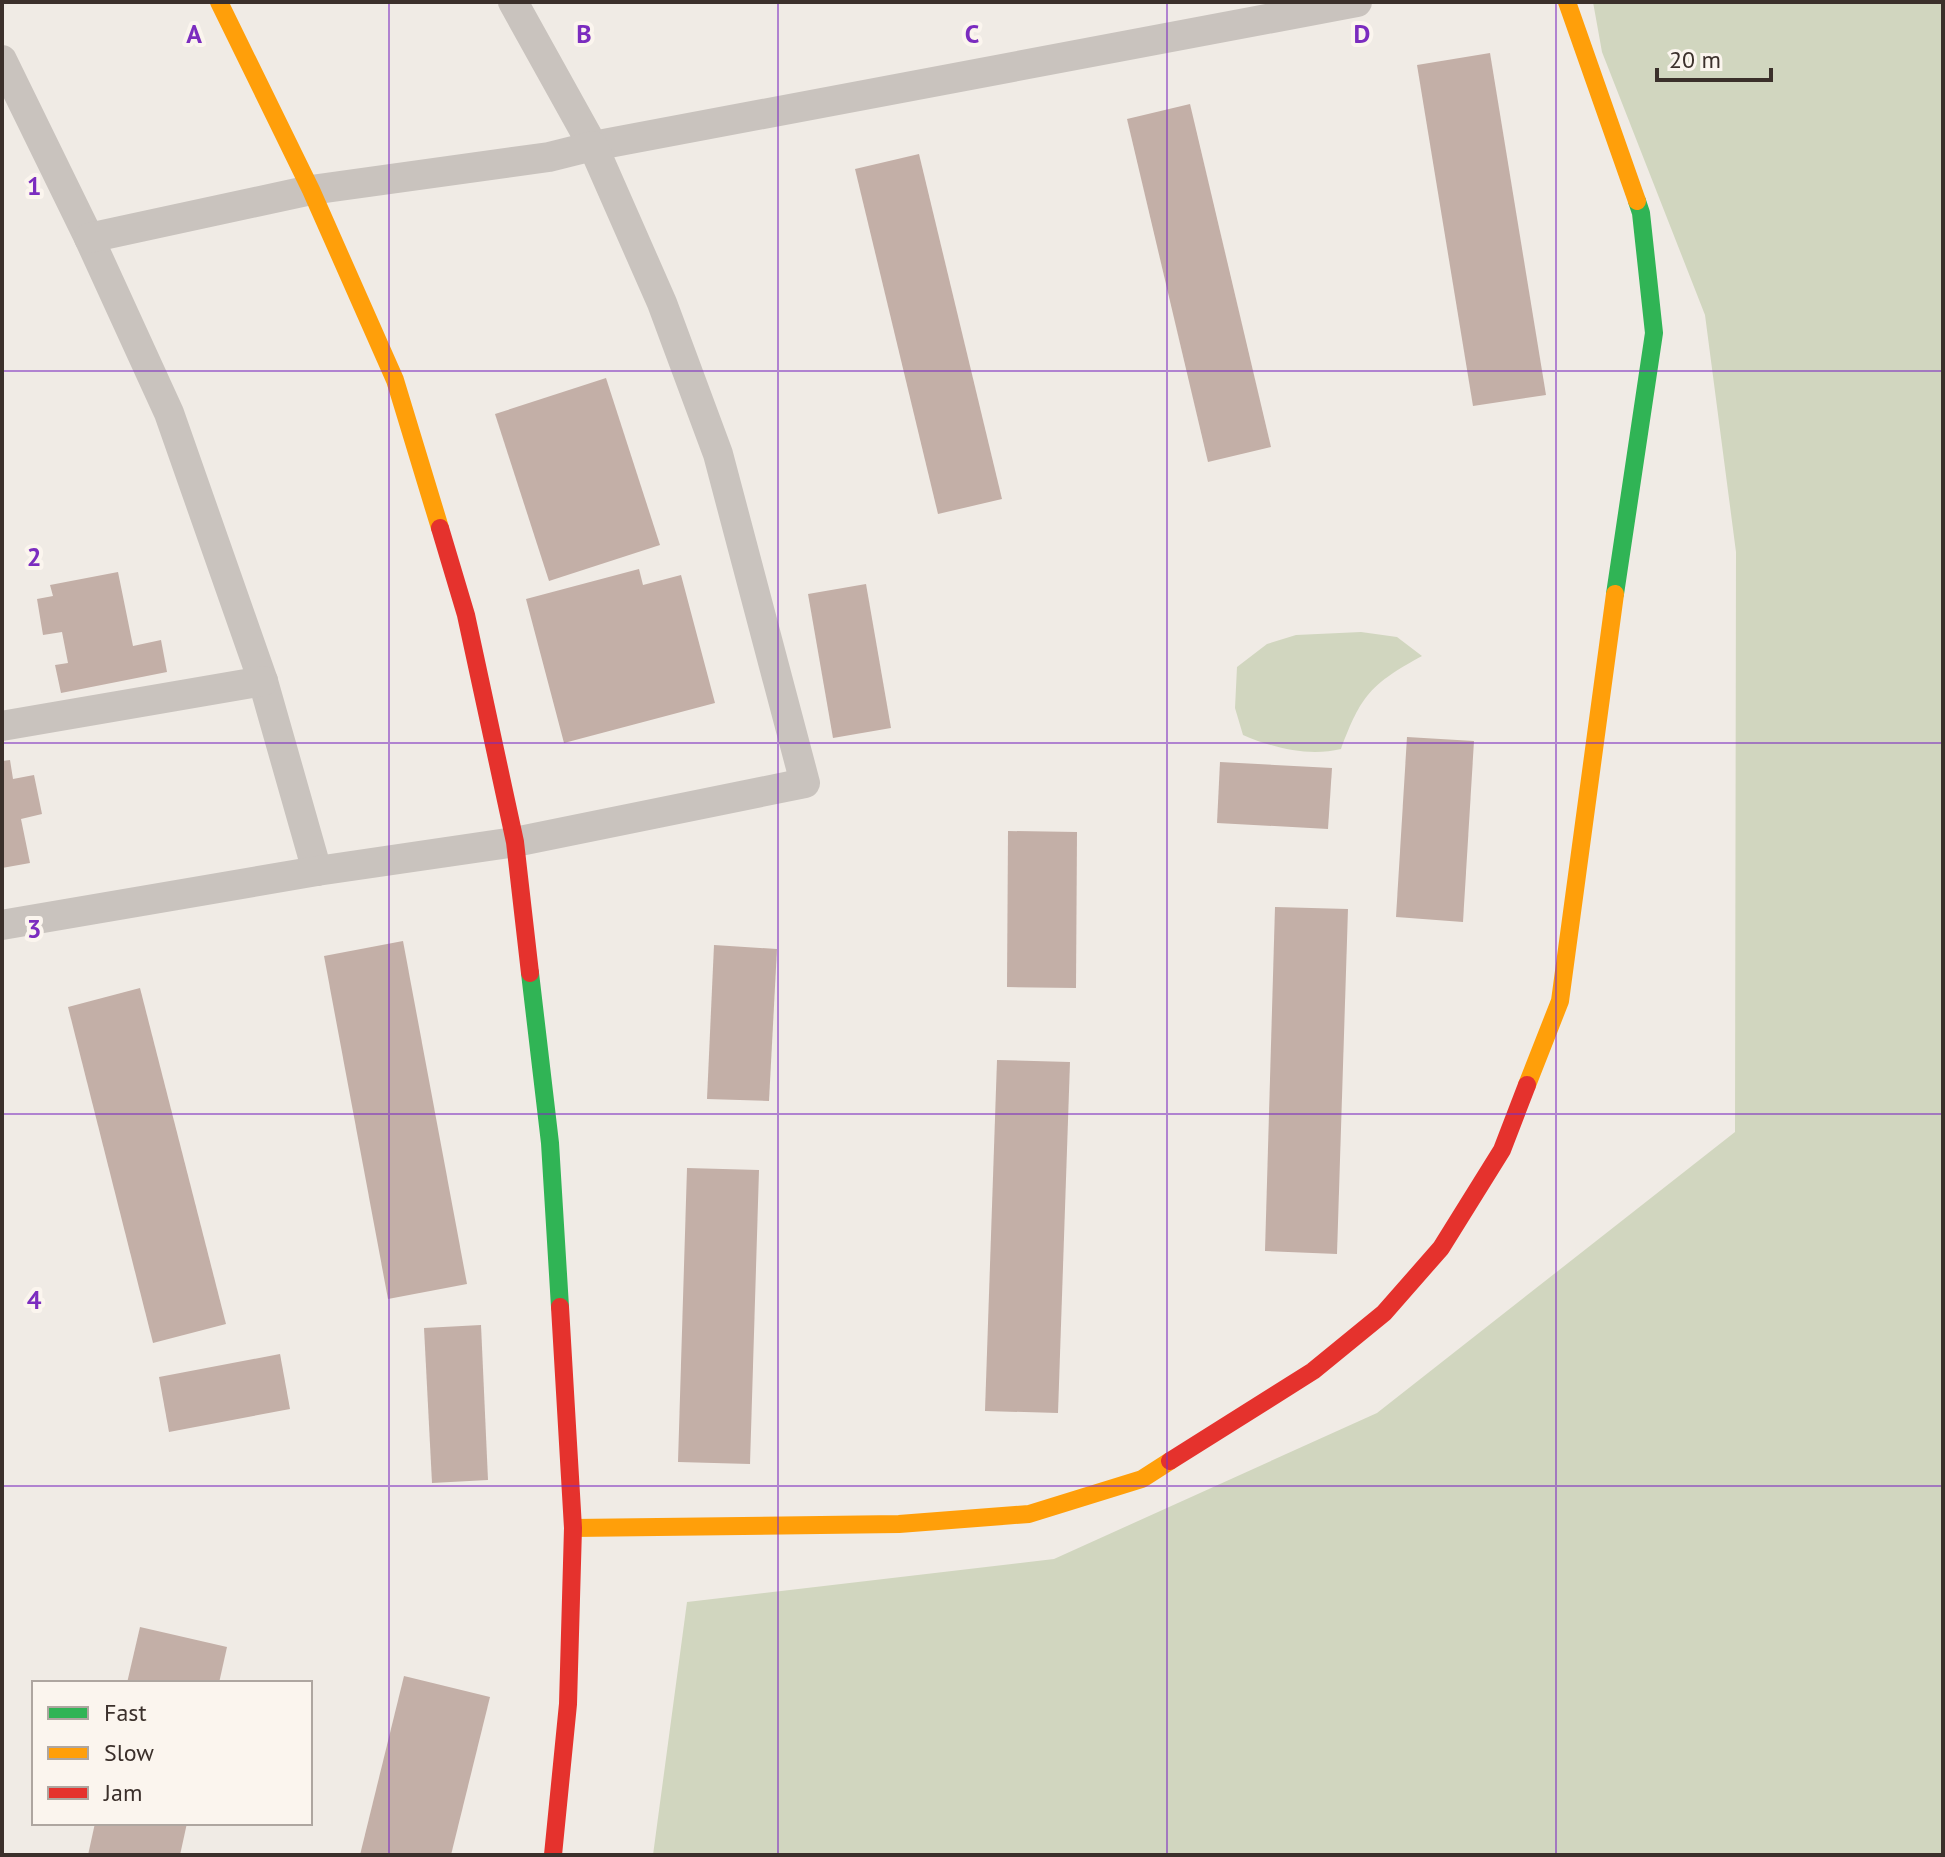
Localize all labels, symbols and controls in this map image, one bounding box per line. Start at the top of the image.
text: A [186,17,202,50]
text: B [576,17,592,50]
text: C [965,17,979,50]
text: D [1354,17,1370,50]
scale bar [1657,32,1771,82]
text: 20 m [1669,44,1721,75]
text: 1 [27,169,41,202]
text: 2 [27,540,41,573]
text: 3 [27,912,41,945]
text: 4 [27,1283,42,1316]
legend [32,1681,312,1825]
text: Fast [104,1697,147,1728]
text: Slow [104,1737,154,1768]
text: Jam [103,1777,142,1808]

